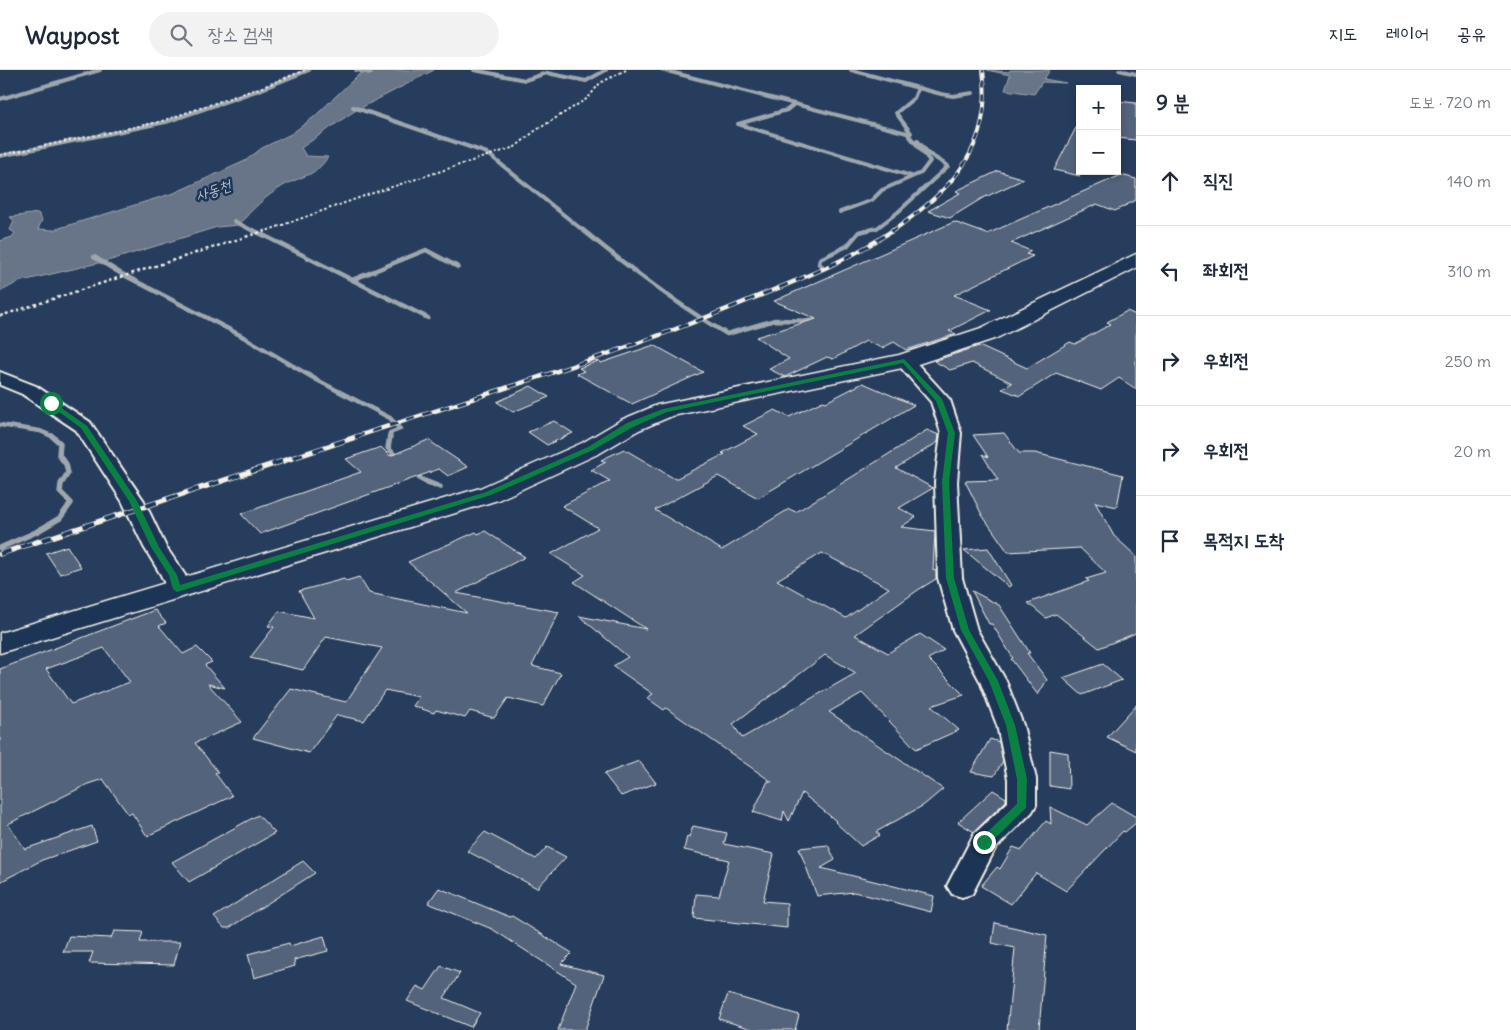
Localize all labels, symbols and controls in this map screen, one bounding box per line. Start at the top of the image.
search box [149,12,499,57]
text: Waypost [25,20,119,50]
icon: search [167,21,195,49]
text: 장소 검색 [207,22,273,46]
text: 지도 [1329,22,1358,45]
text: 레이어 [1386,22,1429,45]
text: 공유 [1457,22,1486,45]
map controls [1076,85,1121,175]
button: + [1076,85,1121,130]
text: 9 분 [1156,89,1190,116]
text: 도보 · 720 m [1409,92,1491,112]
button: − [1076,130,1121,175]
icon: ahead [1156,167,1184,195]
text: 직진 [1203,168,1234,192]
text: 140 m [1447,171,1491,191]
water label: 사동천 [193,174,235,205]
icon: left [1156,257,1184,285]
text: 좌회전 [1203,258,1249,282]
text: 310 m [1447,261,1491,281]
icon: right [1156,347,1184,375]
text: 우회전 [1203,348,1249,372]
text: 250 m [1445,351,1491,371]
route start [40,392,63,415]
icon: right [1156,437,1184,465]
text: 우회전 [1203,438,1249,462]
text: 20 m [1454,441,1491,461]
icon: arrive [1156,527,1184,555]
text: 목적지 도착 [1203,528,1284,552]
route end [973,831,996,854]

